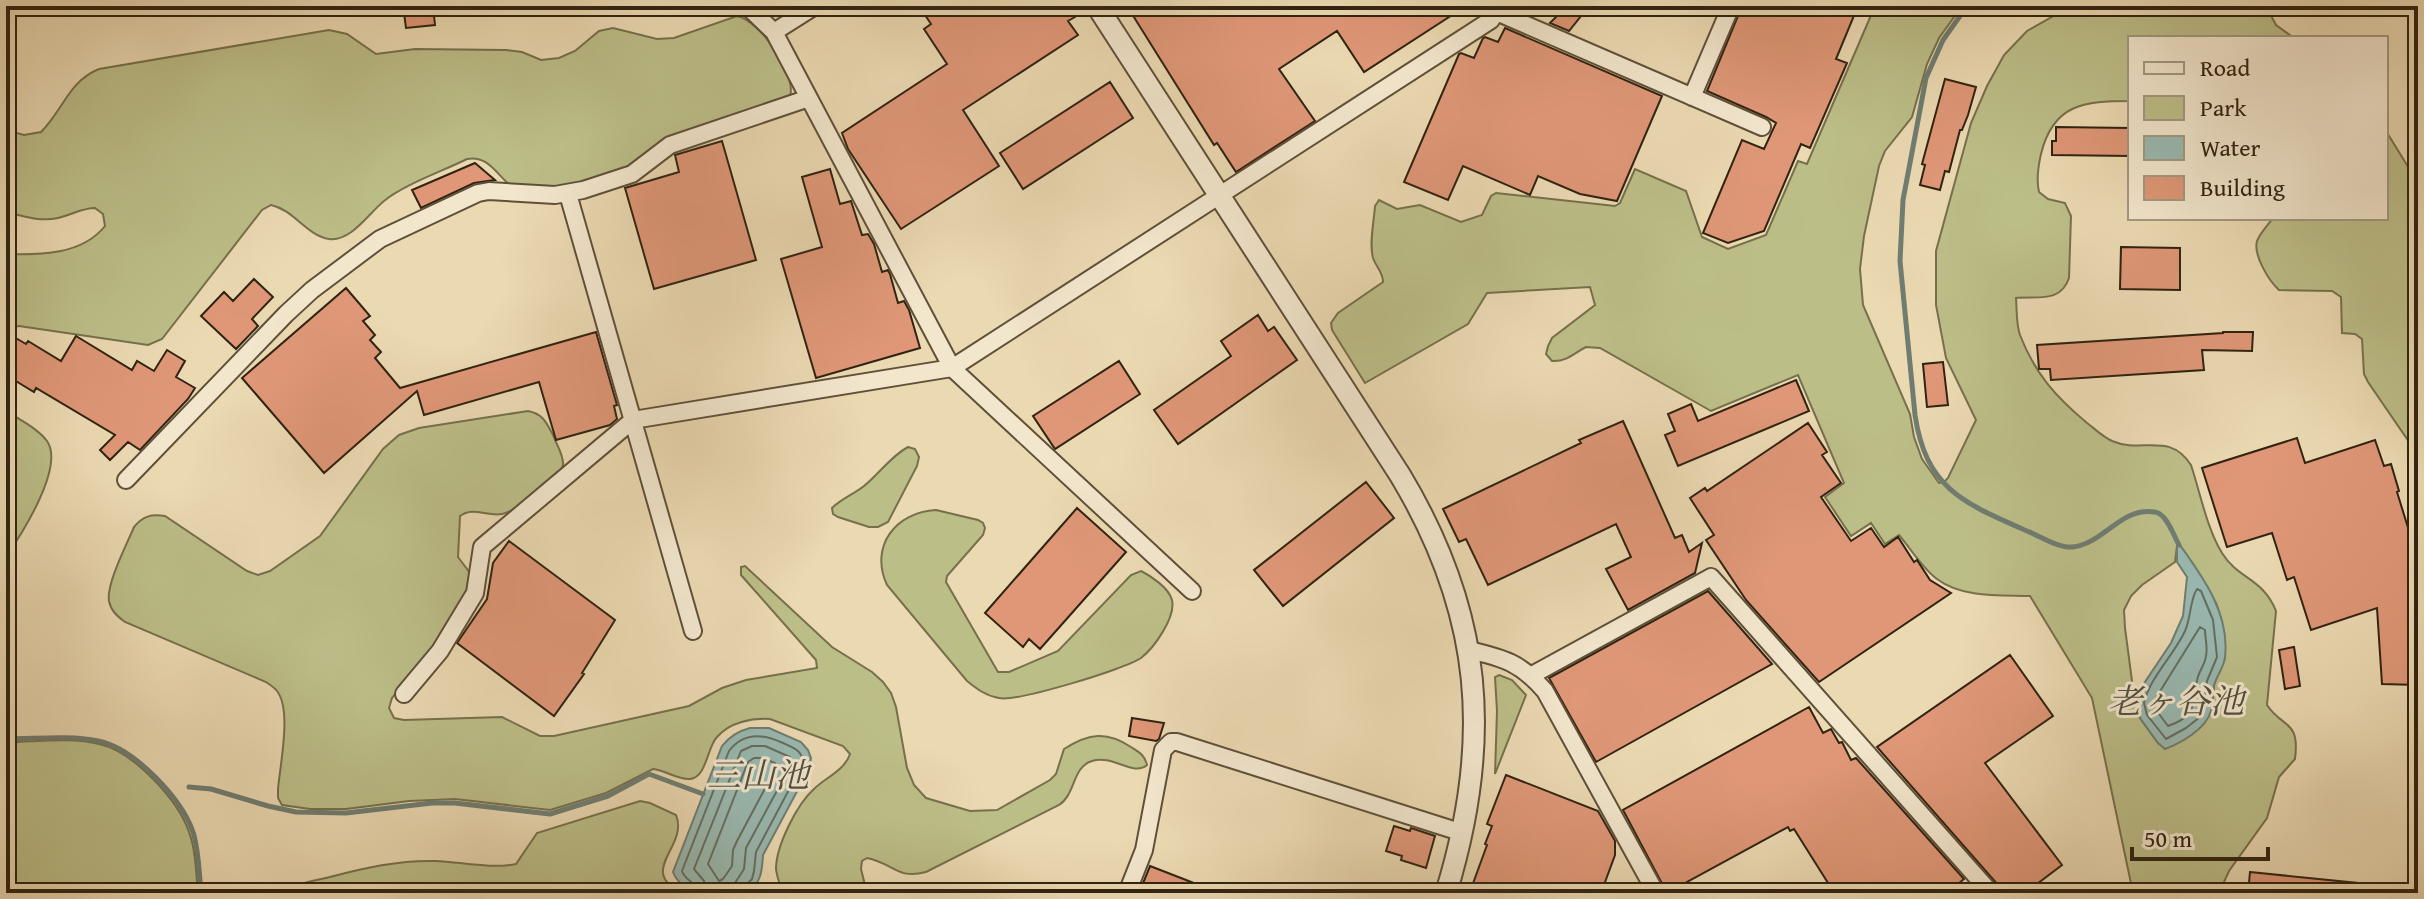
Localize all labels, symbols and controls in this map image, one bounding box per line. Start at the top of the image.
legend [2128,36,2388,220]
text: Road [2200,50,2250,85]
text: Park [2200,90,2247,125]
text: Water [2200,130,2261,165]
text: Building [2200,170,2285,205]
water label: 老ヶ谷池 [2108,676,2248,725]
water label: 三山池 [707,750,813,799]
scale bar [2132,811,2268,861]
text: 50 m [2144,821,2192,856]

